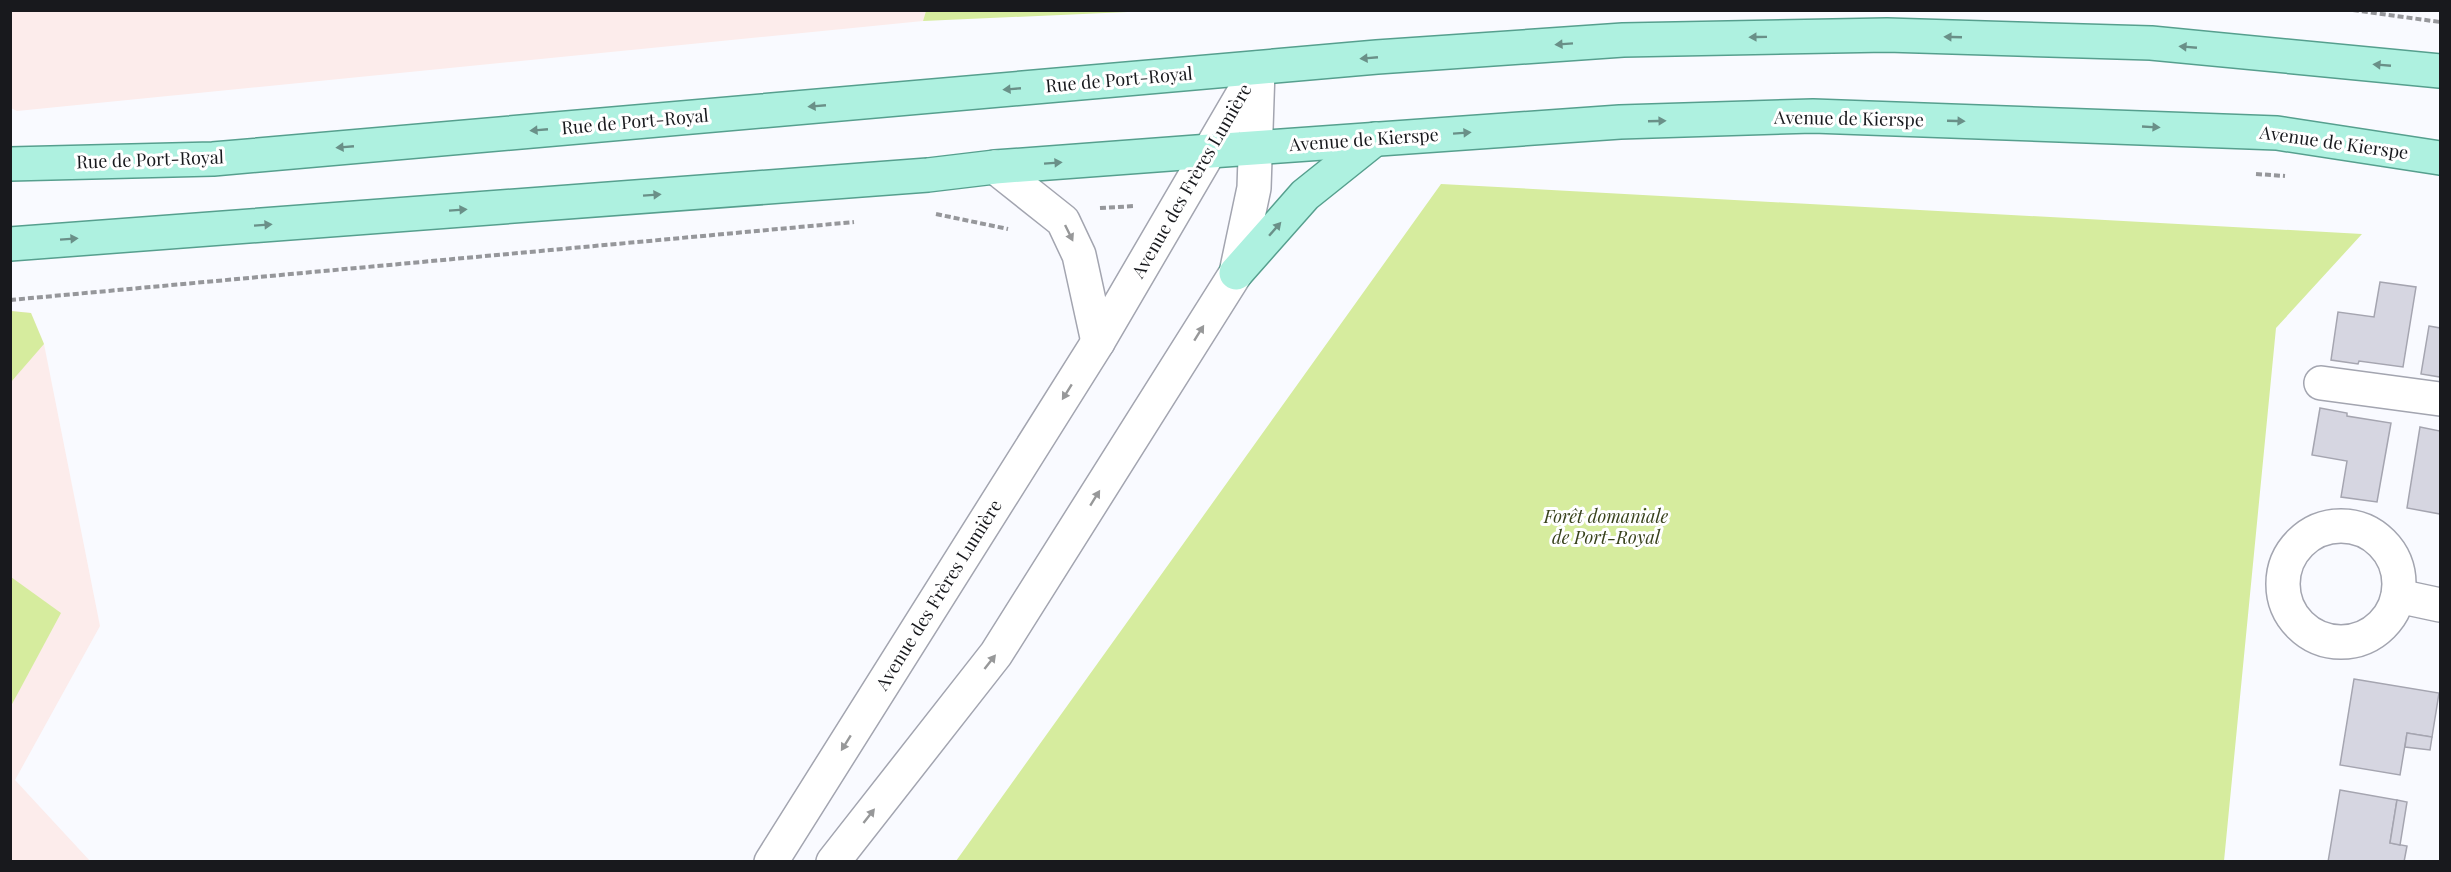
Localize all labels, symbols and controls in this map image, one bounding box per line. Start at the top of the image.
one-way arrow [1749,32,1768,42]
one-way arrow [1944,32,1963,42]
one-way arrow [1554,39,1573,49]
one-way arrow [2179,42,2198,52]
one-way arrow [1360,53,1379,63]
one-way arrow [2373,60,2392,70]
street label: Rue de Port-Royal [1044,61,1194,97]
street label: Avenue des Frères Lumière [1125,79,1257,283]
one-way arrow [1002,84,1021,94]
one-way arrow [808,101,827,111]
street label: Rue de Port-Royal [560,103,710,139]
street label: Avenue de Kierspe [1773,105,1924,131]
one-way arrow [1647,116,1666,125]
one-way arrow [1947,116,1966,125]
street label: Avenue de Kierspe [2257,120,2410,164]
street label: Avenue de Kierspe [1287,122,1439,156]
one-way arrow [2142,122,2161,131]
one-way arrow [530,125,549,135]
one-way arrow [1453,128,1472,138]
one-way arrow [336,142,355,152]
street label: Rue de Port-Royal [76,144,224,174]
one-way arrow [1044,158,1063,168]
one-way arrow [643,191,662,200]
one-way arrow [448,205,467,215]
one-way arrow [254,220,273,229]
one-way arrow [1268,222,1282,237]
one-way arrow [1064,225,1073,242]
one-way arrow [59,235,78,244]
one-way arrow [1193,325,1204,341]
one-way arrow [1061,384,1072,400]
one-way arrow [1089,490,1100,506]
street label: Avenue des Frères Lumière [869,495,1007,695]
park label: Forêt domaniale de Port-Royal [1543,504,1668,549]
one-way arrow [983,655,995,670]
one-way arrow [840,735,851,751]
one-way arrow [863,808,875,823]

